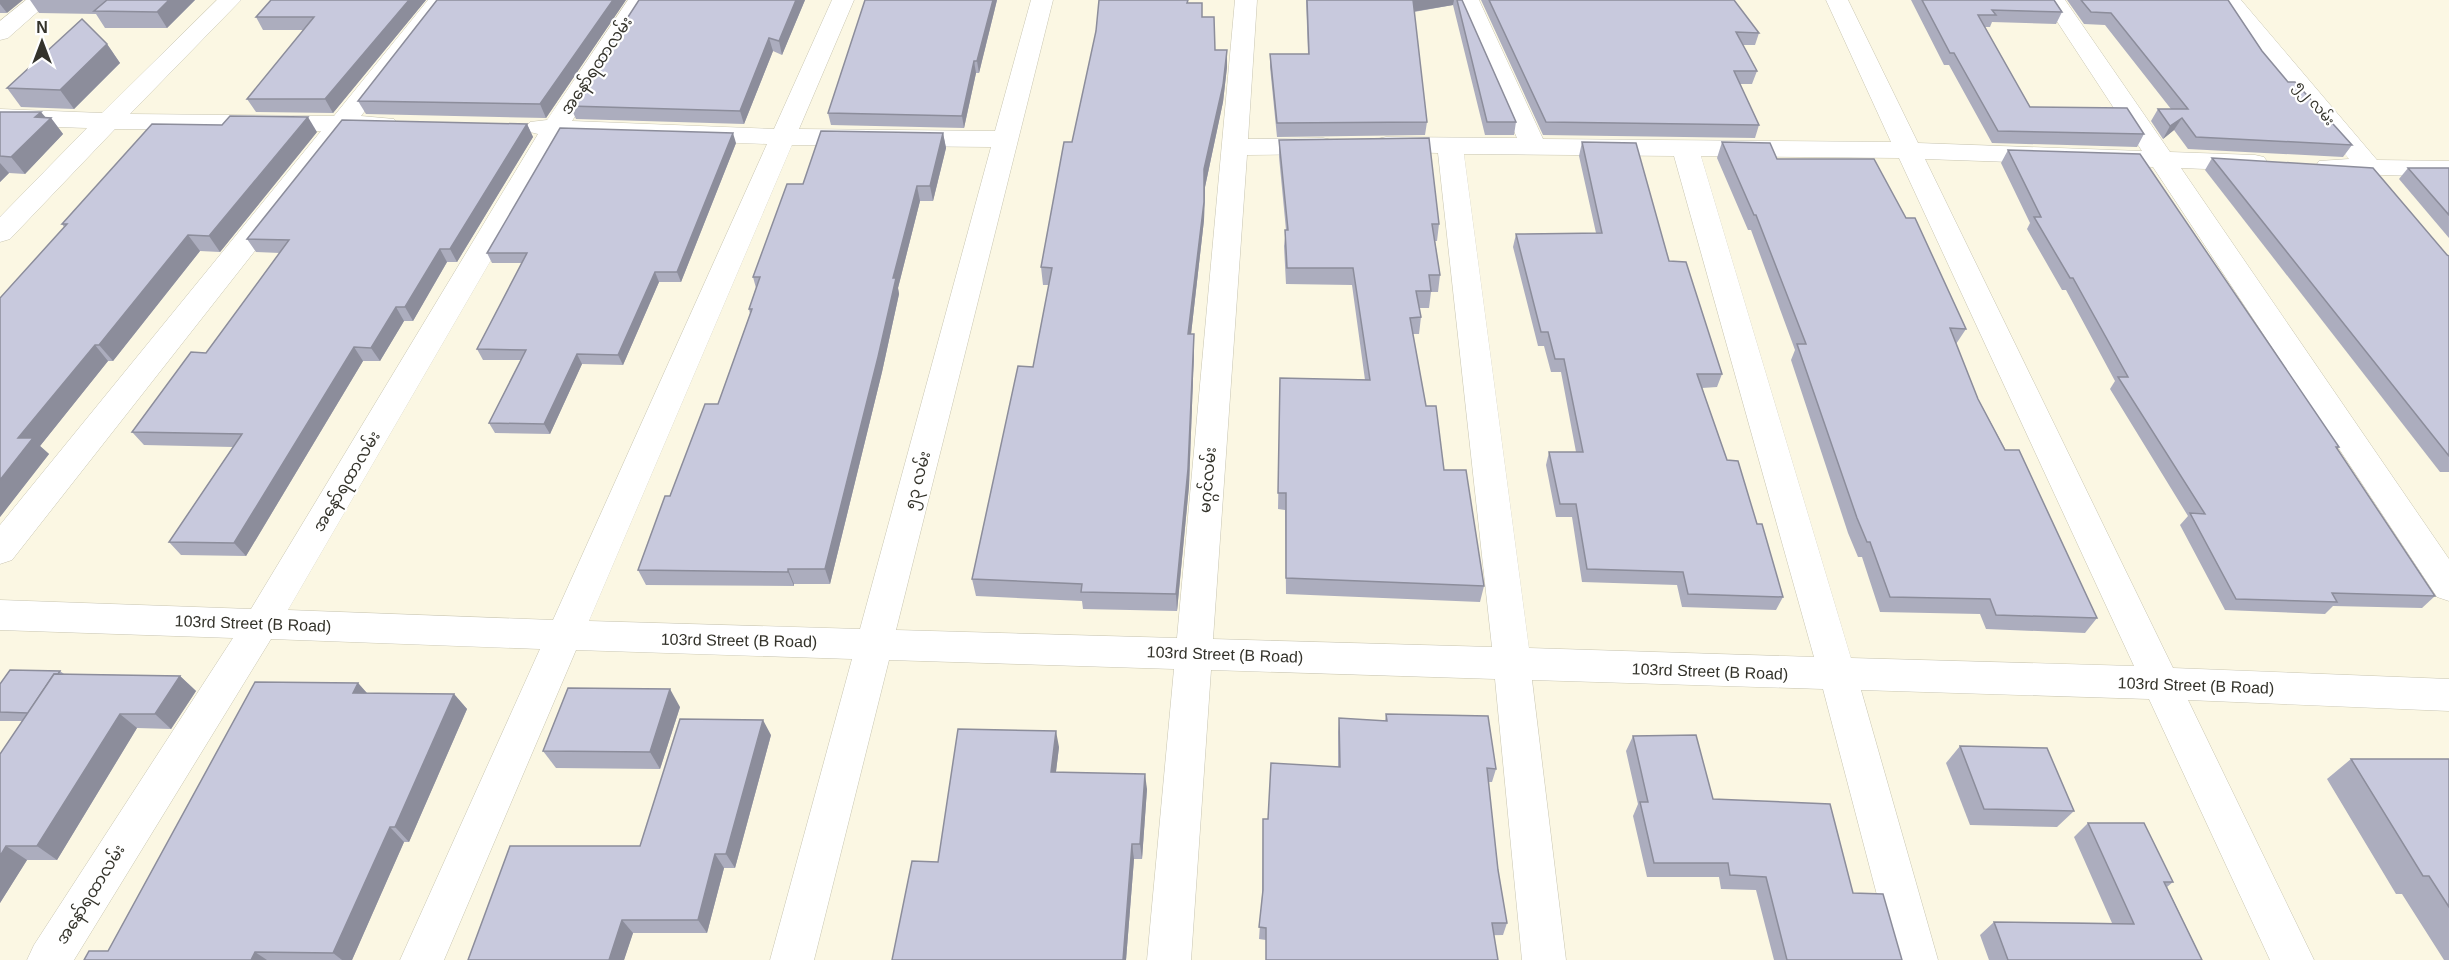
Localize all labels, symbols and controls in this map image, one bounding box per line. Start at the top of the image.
north arrow [12,12,72,72]
street label: အနော်ရထာလမ်း [555,12,639,120]
text: N [36,19,48,36]
street label: ၅၂ လမ်း [2289,76,2340,131]
street label: အနော်ရထာလမ်း [307,426,387,537]
street label: မဂ္ဂင်လမ်း [1193,446,1224,514]
street label: ၅၃ လမ်း [899,448,938,512]
street label: 103rd Street (B Road) [174,612,331,635]
street label: 103rd Street (B Road) [661,631,817,650]
street label: 103rd Street (B Road) [1146,643,1303,666]
street label: 103rd Street (B Road) [1631,660,1788,683]
street label: 103rd Street (B Road) [2117,674,2274,697]
street label: အနော်ရထာလမ်း [50,840,132,950]

